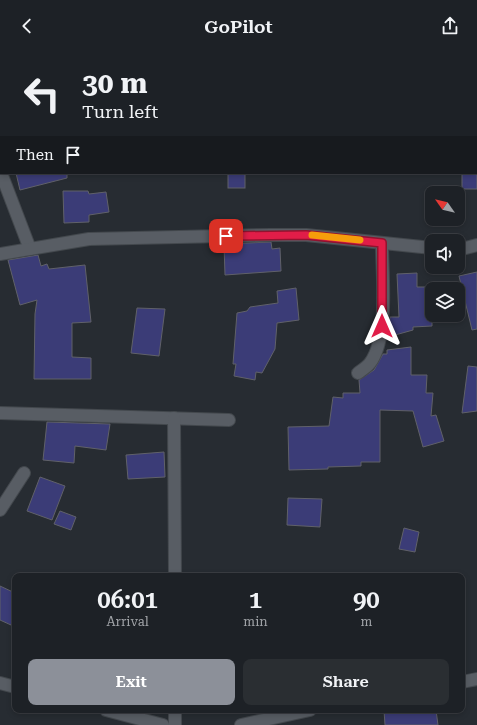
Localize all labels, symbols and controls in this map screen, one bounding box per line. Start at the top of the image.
icon: back [16,15,38,37]
icon: share [439,15,461,37]
text: GoPilot [204,16,273,37]
text: 30 m [82,67,147,100]
icon: left [16,68,68,120]
text: Turn left [82,101,158,122]
icon: arrive [62,144,84,166]
text: Then [16,146,54,164]
north arrow [425,186,465,226]
map controls [425,186,465,322]
pin [209,219,243,253]
icon: arrive [215,225,237,247]
button: sound [425,234,465,274]
button: layers [425,282,465,322]
position arrow [361,305,403,347]
text: 06:01 [97,586,158,614]
text: 1 [249,586,262,614]
text: 90 [353,586,380,614]
text: Arrival [107,614,149,629]
text: min [243,614,268,629]
text: m [360,614,372,629]
button: Exit [28,659,235,705]
button: Share [243,659,449,705]

